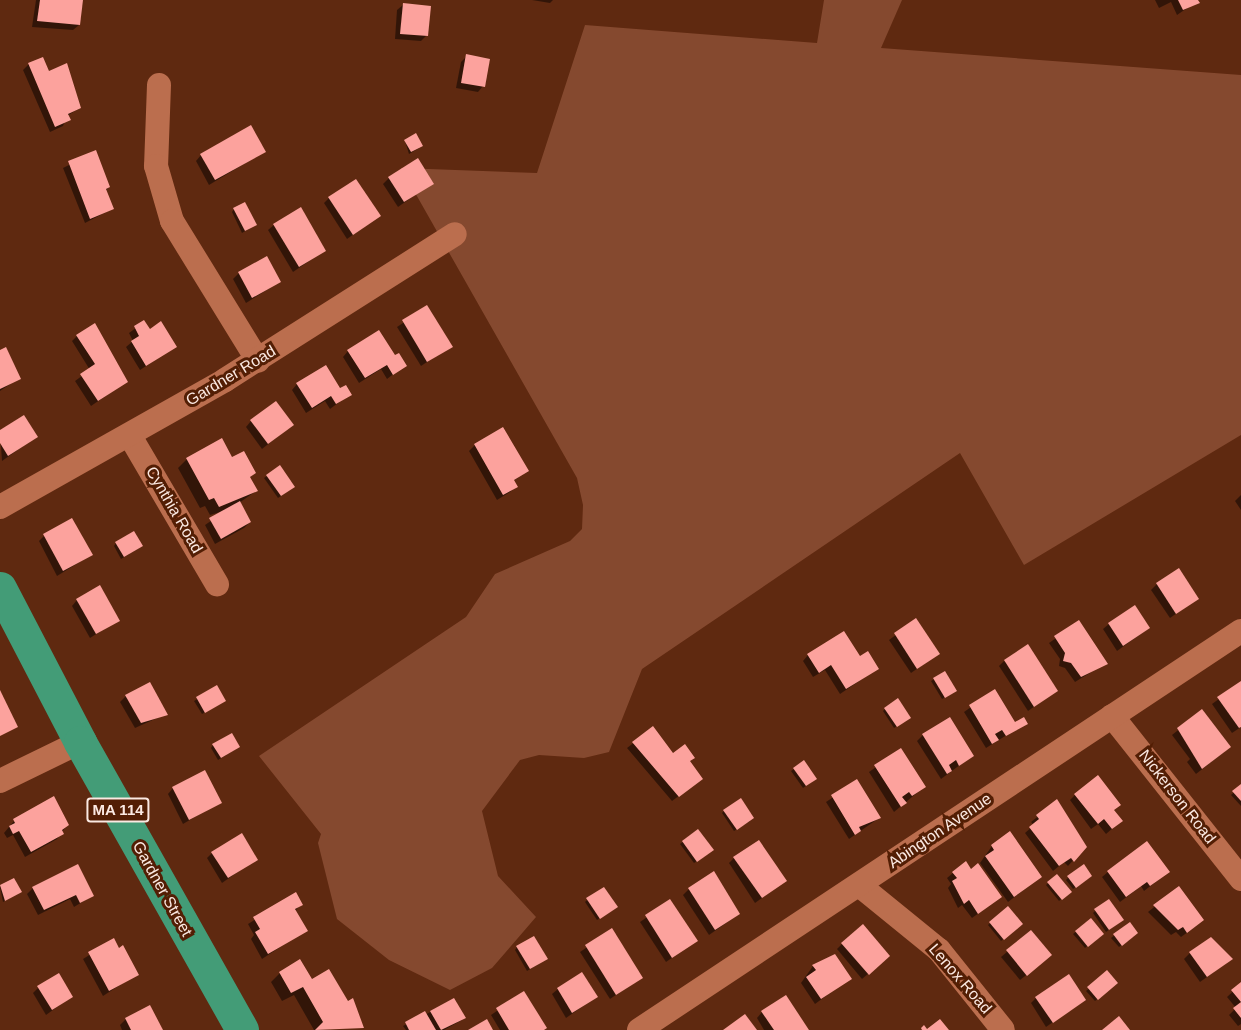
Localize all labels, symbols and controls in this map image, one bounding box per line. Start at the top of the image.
street label: Gardner Road [183,342,279,410]
street label: Cynthia Road [141,463,207,557]
street label: Nickerson Road [1134,746,1220,848]
street label: Abington Avenue [884,789,996,873]
road number: MA 114 [85,798,151,822]
street label: Gardner Street [128,838,196,940]
street label: Lenox Road [924,940,996,1018]

